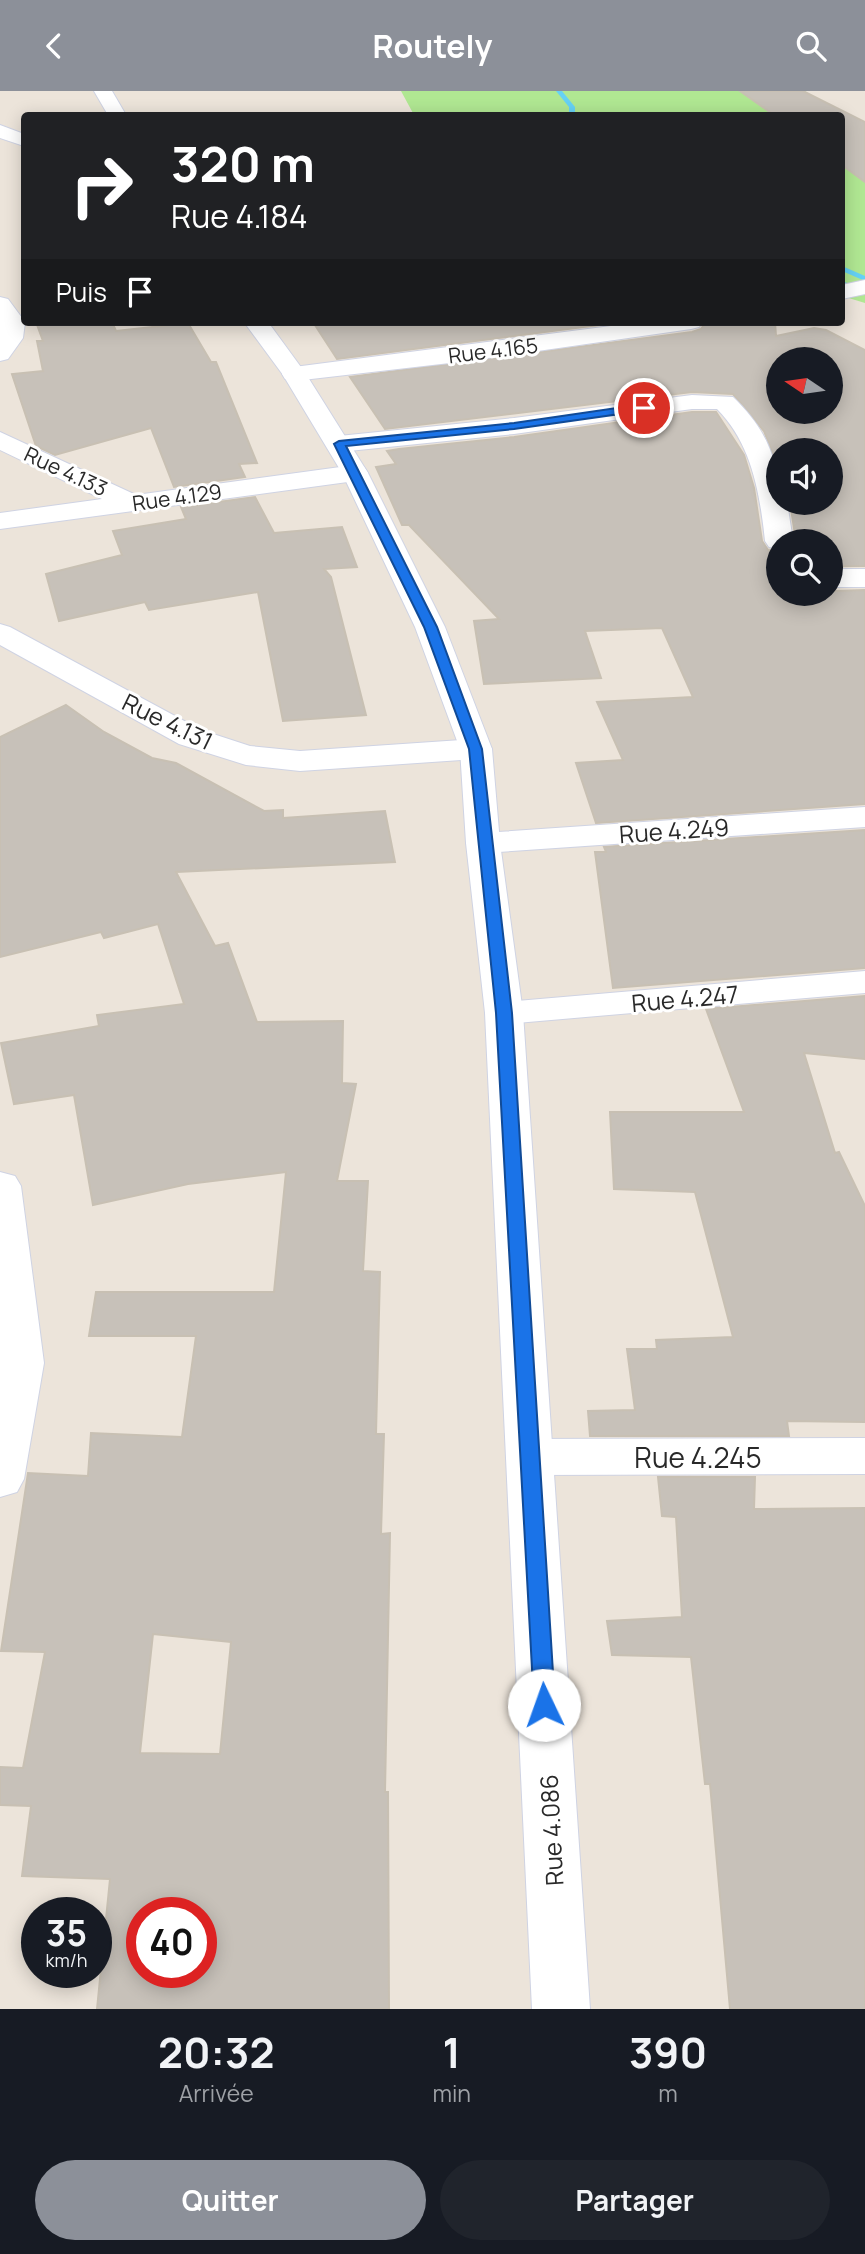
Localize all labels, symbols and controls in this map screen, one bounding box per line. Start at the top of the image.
text: Routely [372,24,493,68]
icon: back [35,27,73,65]
icon: search [792,27,830,65]
text: 320 m [171,130,315,197]
icon: right [56,140,147,231]
text: Rue 4.184 [171,194,308,238]
icon: arrive [121,273,159,311]
text: Puis [56,274,107,310]
street label: Rue 4.165 [446,331,540,369]
north arrow [766,347,844,423]
map controls [766,347,843,606]
pin [614,378,674,438]
icon: arrive [625,389,663,427]
button: sound [766,438,843,515]
street label: Rue 4.133 [20,440,112,502]
street label: Rue 4.129 [130,477,224,517]
button: search [766,529,843,606]
street label: Rue 4.131 [117,685,219,757]
street label: Rue 4.249 [618,810,730,850]
street label: Rue 4.247 [630,977,740,1019]
street label: Rue 4.245 [634,1438,762,1476]
position arrow [507,1668,581,1742]
street label: Rue 4.086 [532,1773,570,1887]
speed limit sign: 40 [126,1897,217,1988]
text: 35 [46,1909,87,1957]
text: km/h [46,1948,87,1972]
text: 20:32 [158,2023,274,2081]
text: 1 [442,2023,461,2081]
text: 390 [629,2023,707,2081]
text: Arrivée [179,2077,254,2109]
text: min [432,2077,471,2109]
text: m [658,2077,678,2109]
button: Quitter [35,2160,426,2240]
button: Partager [440,2160,830,2240]

